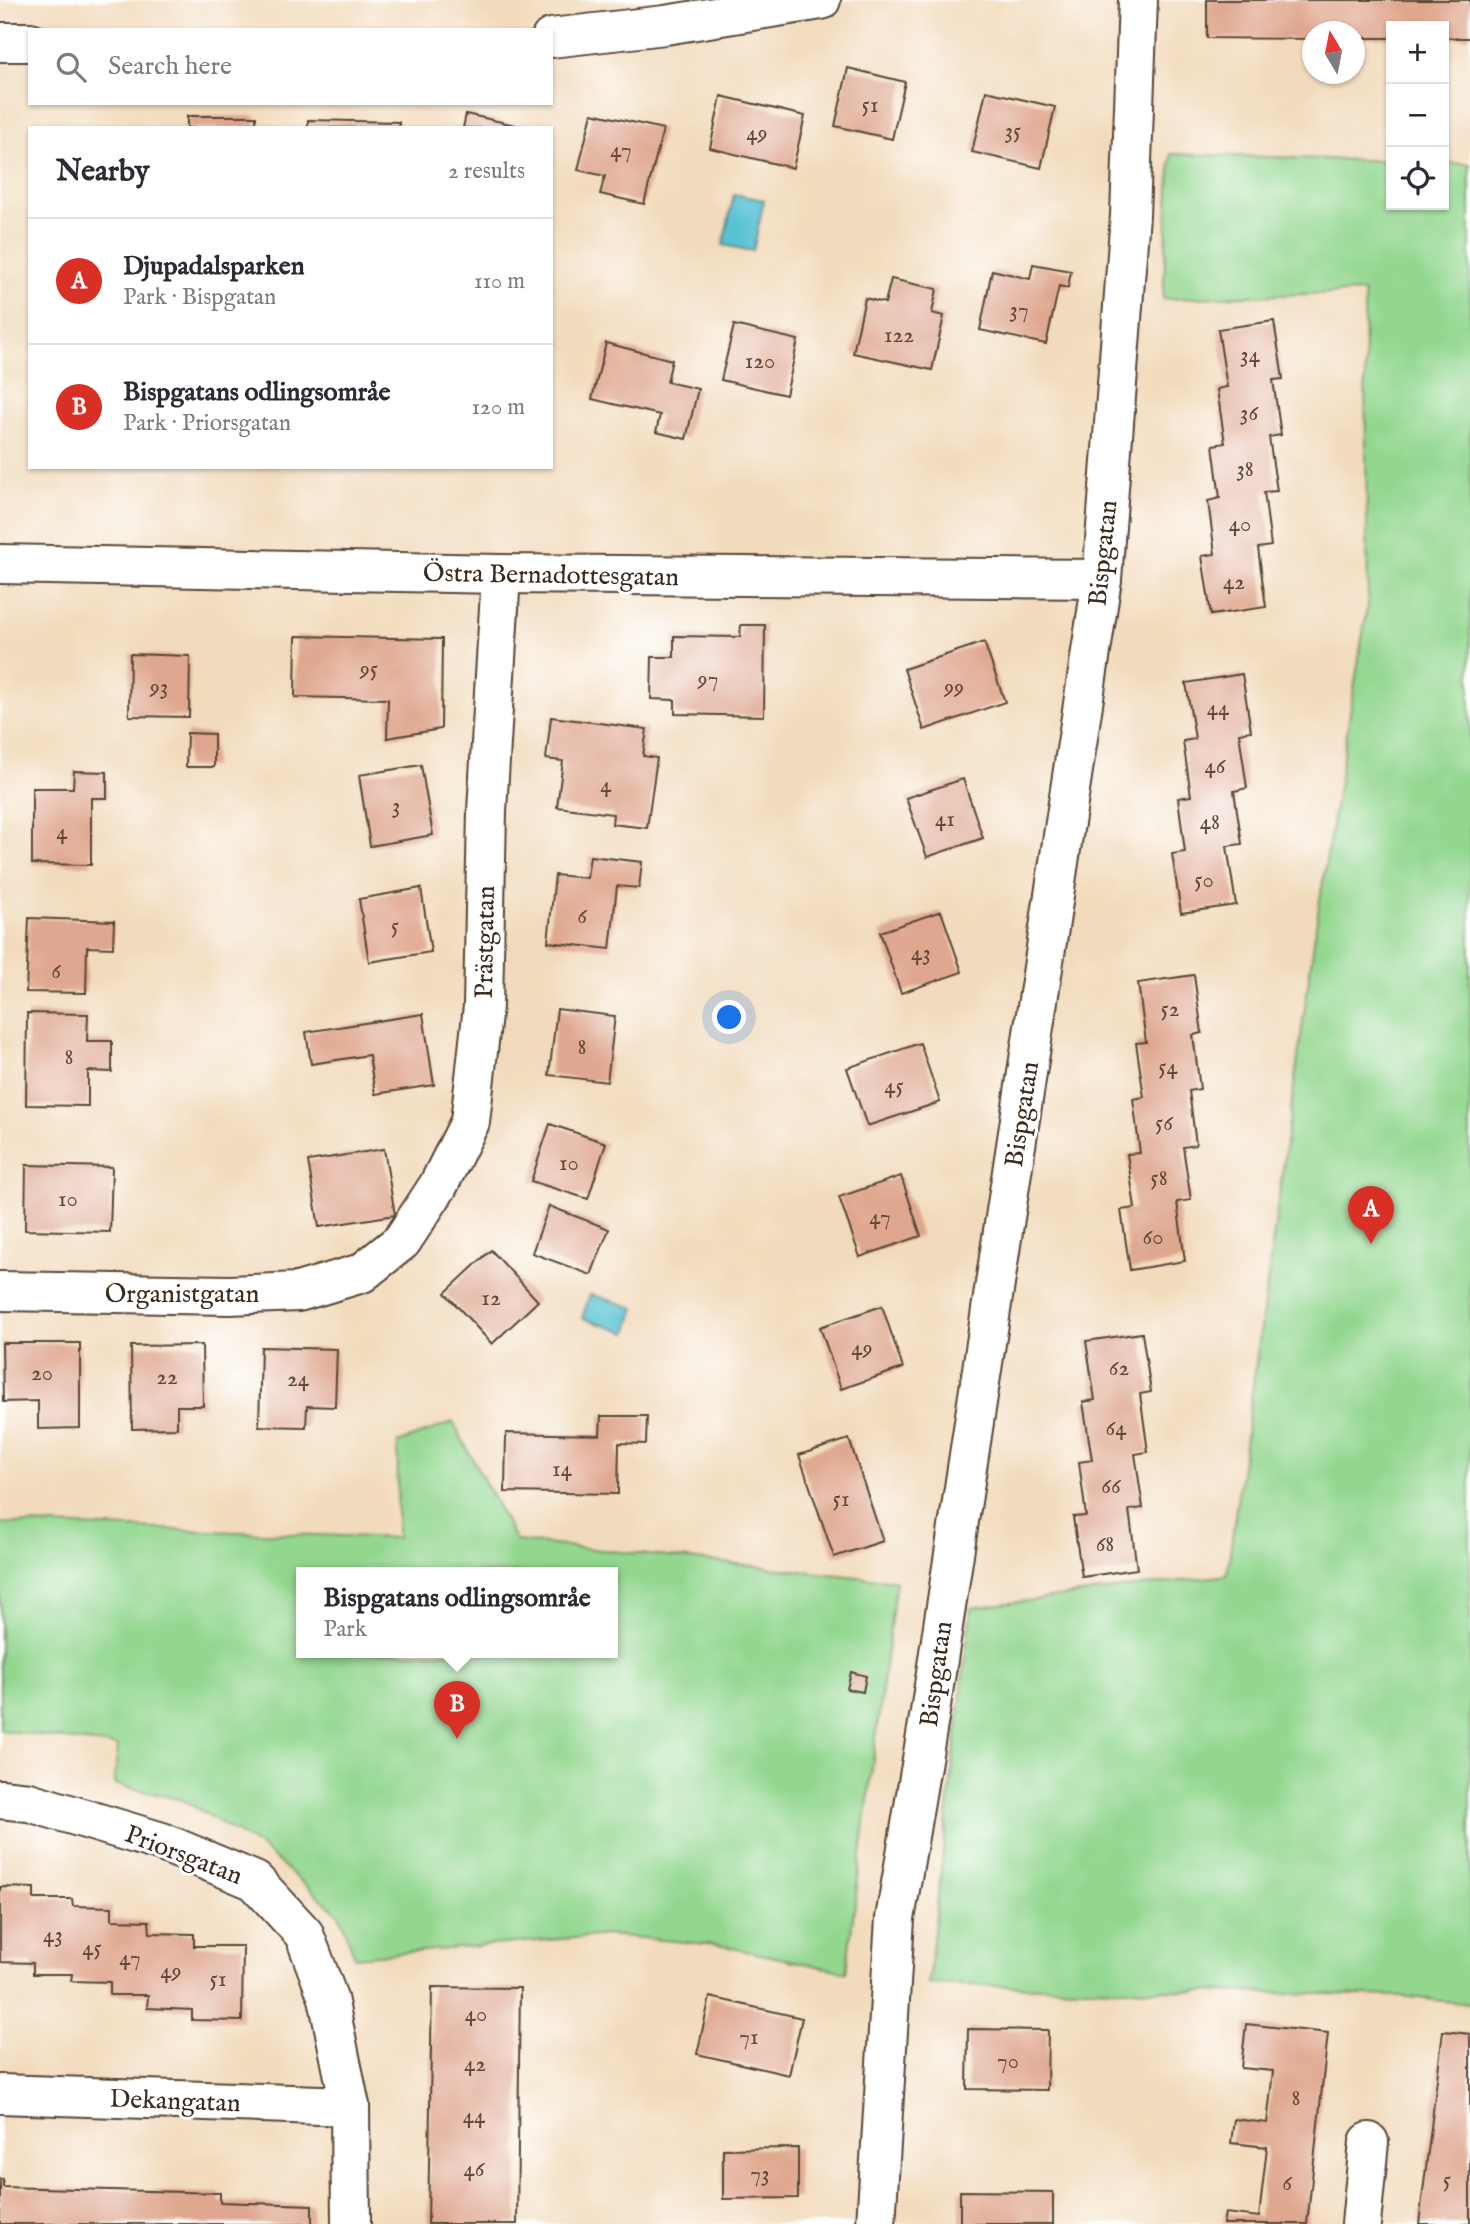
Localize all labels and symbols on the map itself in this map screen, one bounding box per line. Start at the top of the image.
north arrow [1302,21,1365,84]
house number: 51 [862,91,878,120]
house number: 35 [1005,117,1021,146]
house number: 49 [746,119,768,148]
house number: 47 [610,136,632,165]
house number: 37 [1009,296,1029,325]
house number: 122 [884,321,914,350]
house number: 34 [1240,341,1261,370]
house number: 120 [745,347,775,376]
house number: 36 [1240,399,1259,428]
house number: 38 [1236,455,1254,484]
street label: Bispgatan [1082,498,1125,608]
house number: 40 [1229,510,1251,539]
street label: Östra Bernadottesgatan [423,557,679,594]
house number: 42 [1223,568,1245,597]
house number: 95 [359,655,378,684]
house number: 97 [697,665,718,694]
house number: 93 [149,673,168,702]
house number: 99 [943,673,964,702]
house number: 44 [1207,694,1230,723]
house number: 46 [1205,752,1227,781]
house number: 4 [600,771,612,800]
house number: 3 [392,792,400,821]
house number: 41 [935,805,955,834]
house number: 48 [1200,808,1220,837]
house number: 4 [56,818,68,847]
house number: 50 [1194,866,1214,895]
street label: Prästgatan [468,885,503,999]
house number: 6 [577,902,588,931]
house number: 5 [391,912,399,941]
house number: 43 [911,939,931,968]
house number: 6 [51,957,62,986]
house number: 52 [1160,995,1180,1024]
your location [712,1000,746,1034]
house number: 8 [577,1033,587,1062]
house number: 8 [64,1043,74,1072]
house number: 54 [1158,1053,1178,1082]
street label: Bispgatan [998,1059,1047,1170]
house number: 45 [884,1072,904,1101]
house number: 56 [1155,1109,1174,1138]
house number: 10 [559,1149,579,1178]
house number: 58 [1150,1164,1168,1193]
house number: 10 [58,1185,78,1214]
pin: A [1348,1186,1394,1244]
house number: 47 [869,1203,891,1232]
house number: 60 [1142,1223,1164,1252]
street label: Organistgatan [105,1278,259,1311]
house number: 12 [481,1284,501,1313]
house number: 49 [851,1334,873,1363]
house number: 62 [1109,1354,1129,1383]
house number: 20 [31,1359,53,1388]
house number: 22 [156,1363,178,1392]
house number: 24 [287,1365,310,1394]
house number: 64 [1106,1414,1127,1443]
house number: 14 [552,1455,573,1484]
house number: 66 [1101,1472,1122,1501]
house number: 51 [833,1485,849,1514]
house number: 68 [1096,1530,1114,1559]
street label: Bispgatan [913,1619,960,1729]
pin: B [434,1681,480,1739]
street label: Priorsgatan [120,1818,247,1893]
house number: 43 [43,1921,63,1950]
house number: 45 [82,1934,102,1963]
house number: 47 [119,1944,141,1973]
house number: 49 [160,1957,182,1986]
house number: 51 [210,1965,226,1994]
house number: 40 [465,2000,487,2029]
house number: 71 [739,2023,759,2052]
house number: 70 [997,2047,1019,2076]
house number: 42 [464,2050,486,2079]
street label: Dekangatan [109,2083,241,2120]
house number: 8 [1291,2084,1301,2113]
house number: 44 [463,2102,486,2131]
house number: 46 [464,2155,486,2184]
house number: 73 [750,2160,770,2189]
house number: 5 [1443,2166,1451,2195]
house number: 6 [1282,2169,1293,2198]

